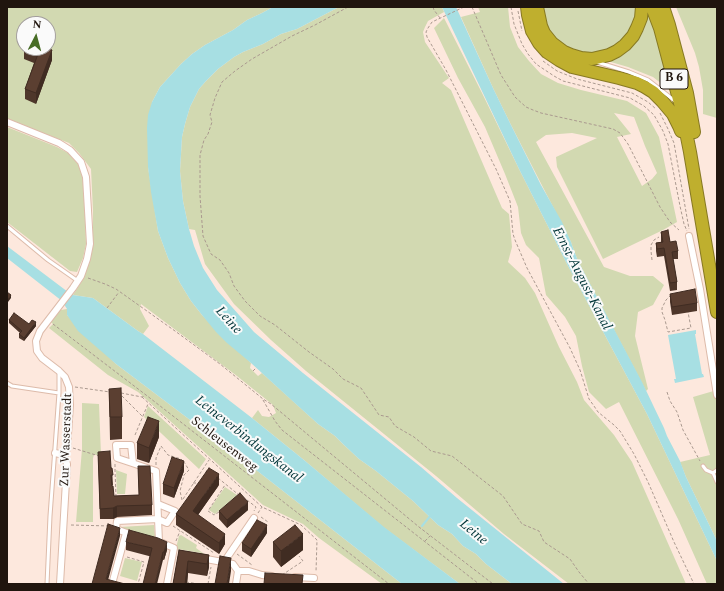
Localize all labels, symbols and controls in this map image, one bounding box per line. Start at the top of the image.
north arrow [16,16,56,56]
text: N [32,16,43,33]
road number: B 6 [660,69,688,89]
water label: Ernst-August-Kanal [548,225,614,333]
water label: Leine [211,304,245,338]
street label: Zur Wasserstadt [58,393,76,487]
water label: Leineverbindungskanal [191,393,305,487]
street label: Schleusenweg [187,414,261,476]
water label: Leine [455,516,491,550]

